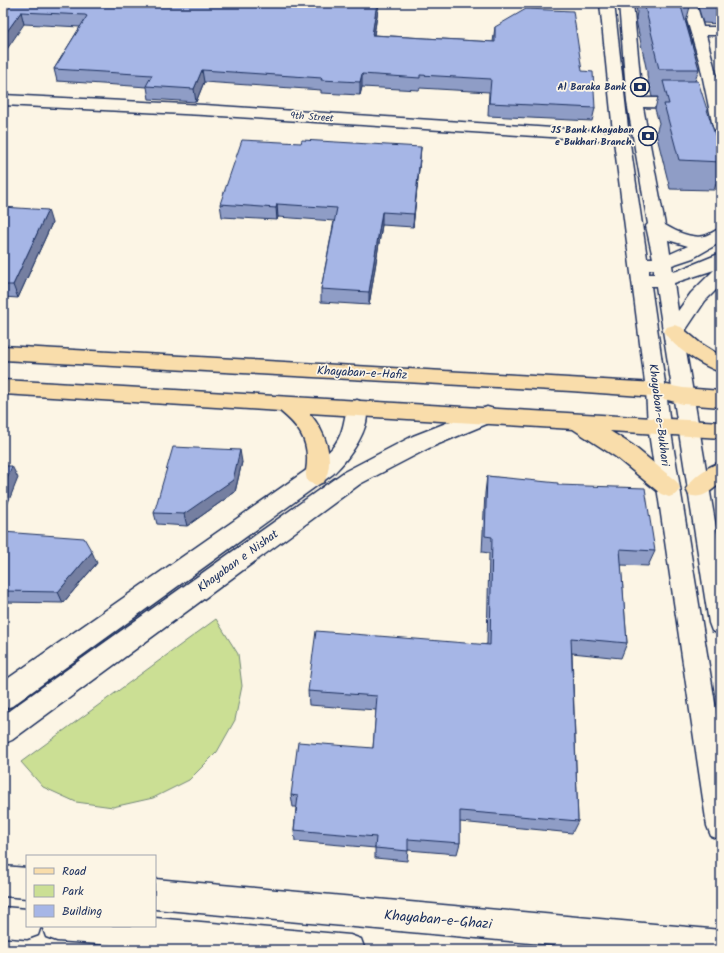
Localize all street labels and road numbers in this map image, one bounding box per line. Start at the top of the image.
street label: 9th Street [290,108,334,127]
street label: Khayaban-e-Hafiz [316,361,408,385]
street label: Khayaban-e-Bukhari [643,363,675,468]
street label: Khayaban e Nishat [193,525,283,597]
street label: Khayaban-e-Ghazi [383,904,493,936]

